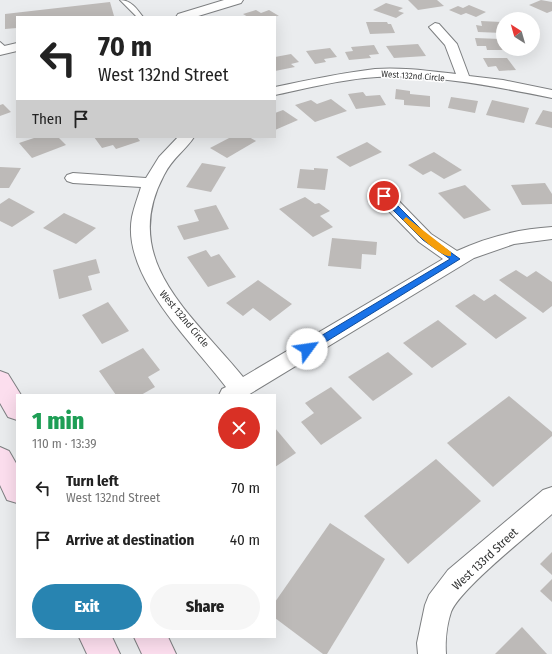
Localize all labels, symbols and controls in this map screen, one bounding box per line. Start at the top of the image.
north arrow [496,12,540,56]
map controls [496,12,540,56]
text: 70 m [98,30,152,63]
icon: left [32,32,84,84]
text: West 132nd Street [98,64,229,86]
street label: West 132nd Circle [381,69,446,83]
icon: arrive [70,108,92,130]
text: Then [32,110,62,128]
pin [367,179,401,213]
icon: arrive [373,185,395,207]
street label: West 132nd Circle [157,288,211,350]
position arrow [286,328,328,370]
text: 1 min [32,407,84,435]
button: close [218,407,260,449]
text: 110 m · 13:39 [32,436,97,451]
text: Turn left [66,472,119,490]
icon: left [32,477,54,499]
text: 70 m [231,479,260,497]
text: West 132nd Street [66,490,160,505]
street label: West 133rd Street [449,525,521,593]
icon: arrive [32,529,54,551]
text: Arrive at destination [66,531,194,549]
text: 40 m [230,531,260,549]
button: Exit [32,584,142,630]
button: Share [150,584,260,630]

